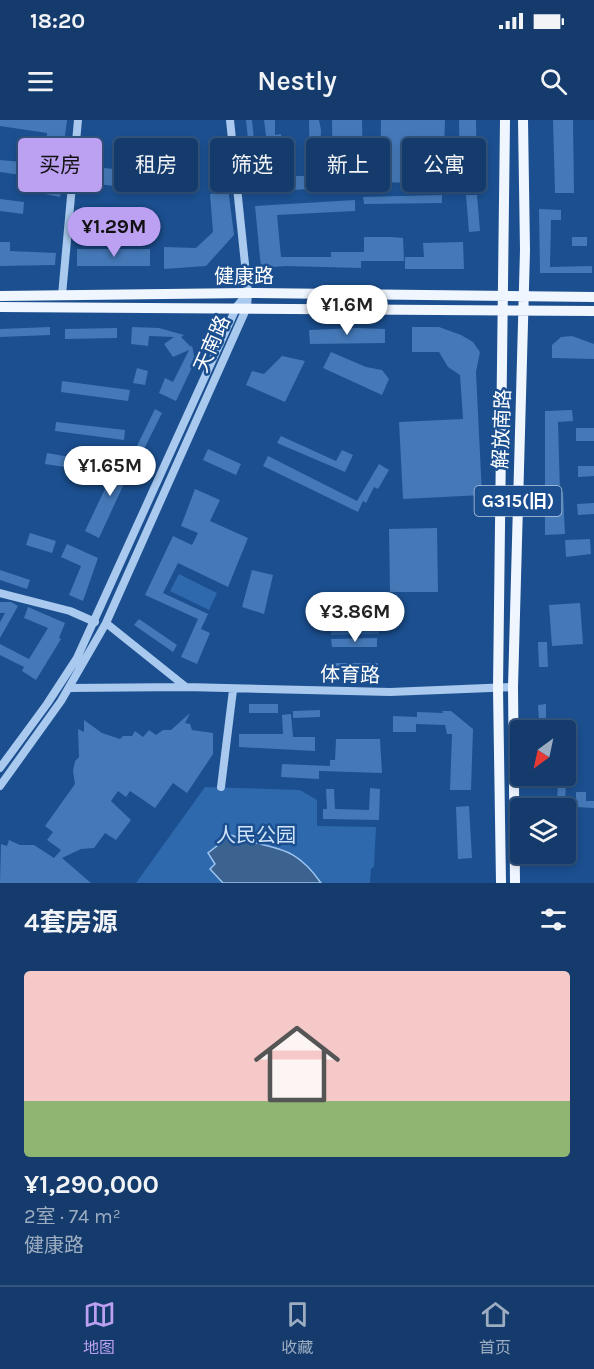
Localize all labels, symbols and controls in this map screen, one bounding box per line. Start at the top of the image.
text: 18:20 [30,8,85,34]
icon: menu [24,65,57,98]
text: Nestly [257,65,337,97]
icon: search [537,65,570,98]
chip: 买房 [18,138,102,192]
chip: 租房 [114,138,198,192]
chip: 筛选 [210,138,294,192]
chip: 新上 [306,138,390,192]
chip: 公寓 [402,138,486,192]
pin: ¥1.29M [65,207,163,258]
text: ¥1.29M [82,215,146,238]
street label: 健康路 [214,265,274,288]
pin: ¥1.6M [305,285,389,336]
text: ¥1.6M [321,293,373,316]
street label: 天南路 [189,312,235,376]
street label: 解放南路 [489,389,515,469]
pin: ¥1.65M [61,446,159,497]
text: ¥1.65M [78,454,142,477]
road number: G315(旧) [474,486,562,516]
pin: ¥3.86M [306,592,404,643]
text: ¥3.86M [319,600,391,623]
street label: 体育路 [320,663,380,687]
north arrow [510,720,576,786]
map controls [510,720,576,864]
button: layers [510,798,576,864]
park label: 人民公园 [216,824,296,847]
icon: filters [537,903,570,936]
text: 4套房源 [24,907,117,938]
icon: home [243,1010,351,1118]
text: ¥1,290,000 [24,1169,159,1200]
text: 2室 · 74 m² [24,1205,121,1228]
text: 健康路 [24,1234,84,1257]
tab: 地图 [83,1298,116,1358]
tab: 收藏 [281,1298,314,1358]
tab: 首页 [479,1298,512,1358]

